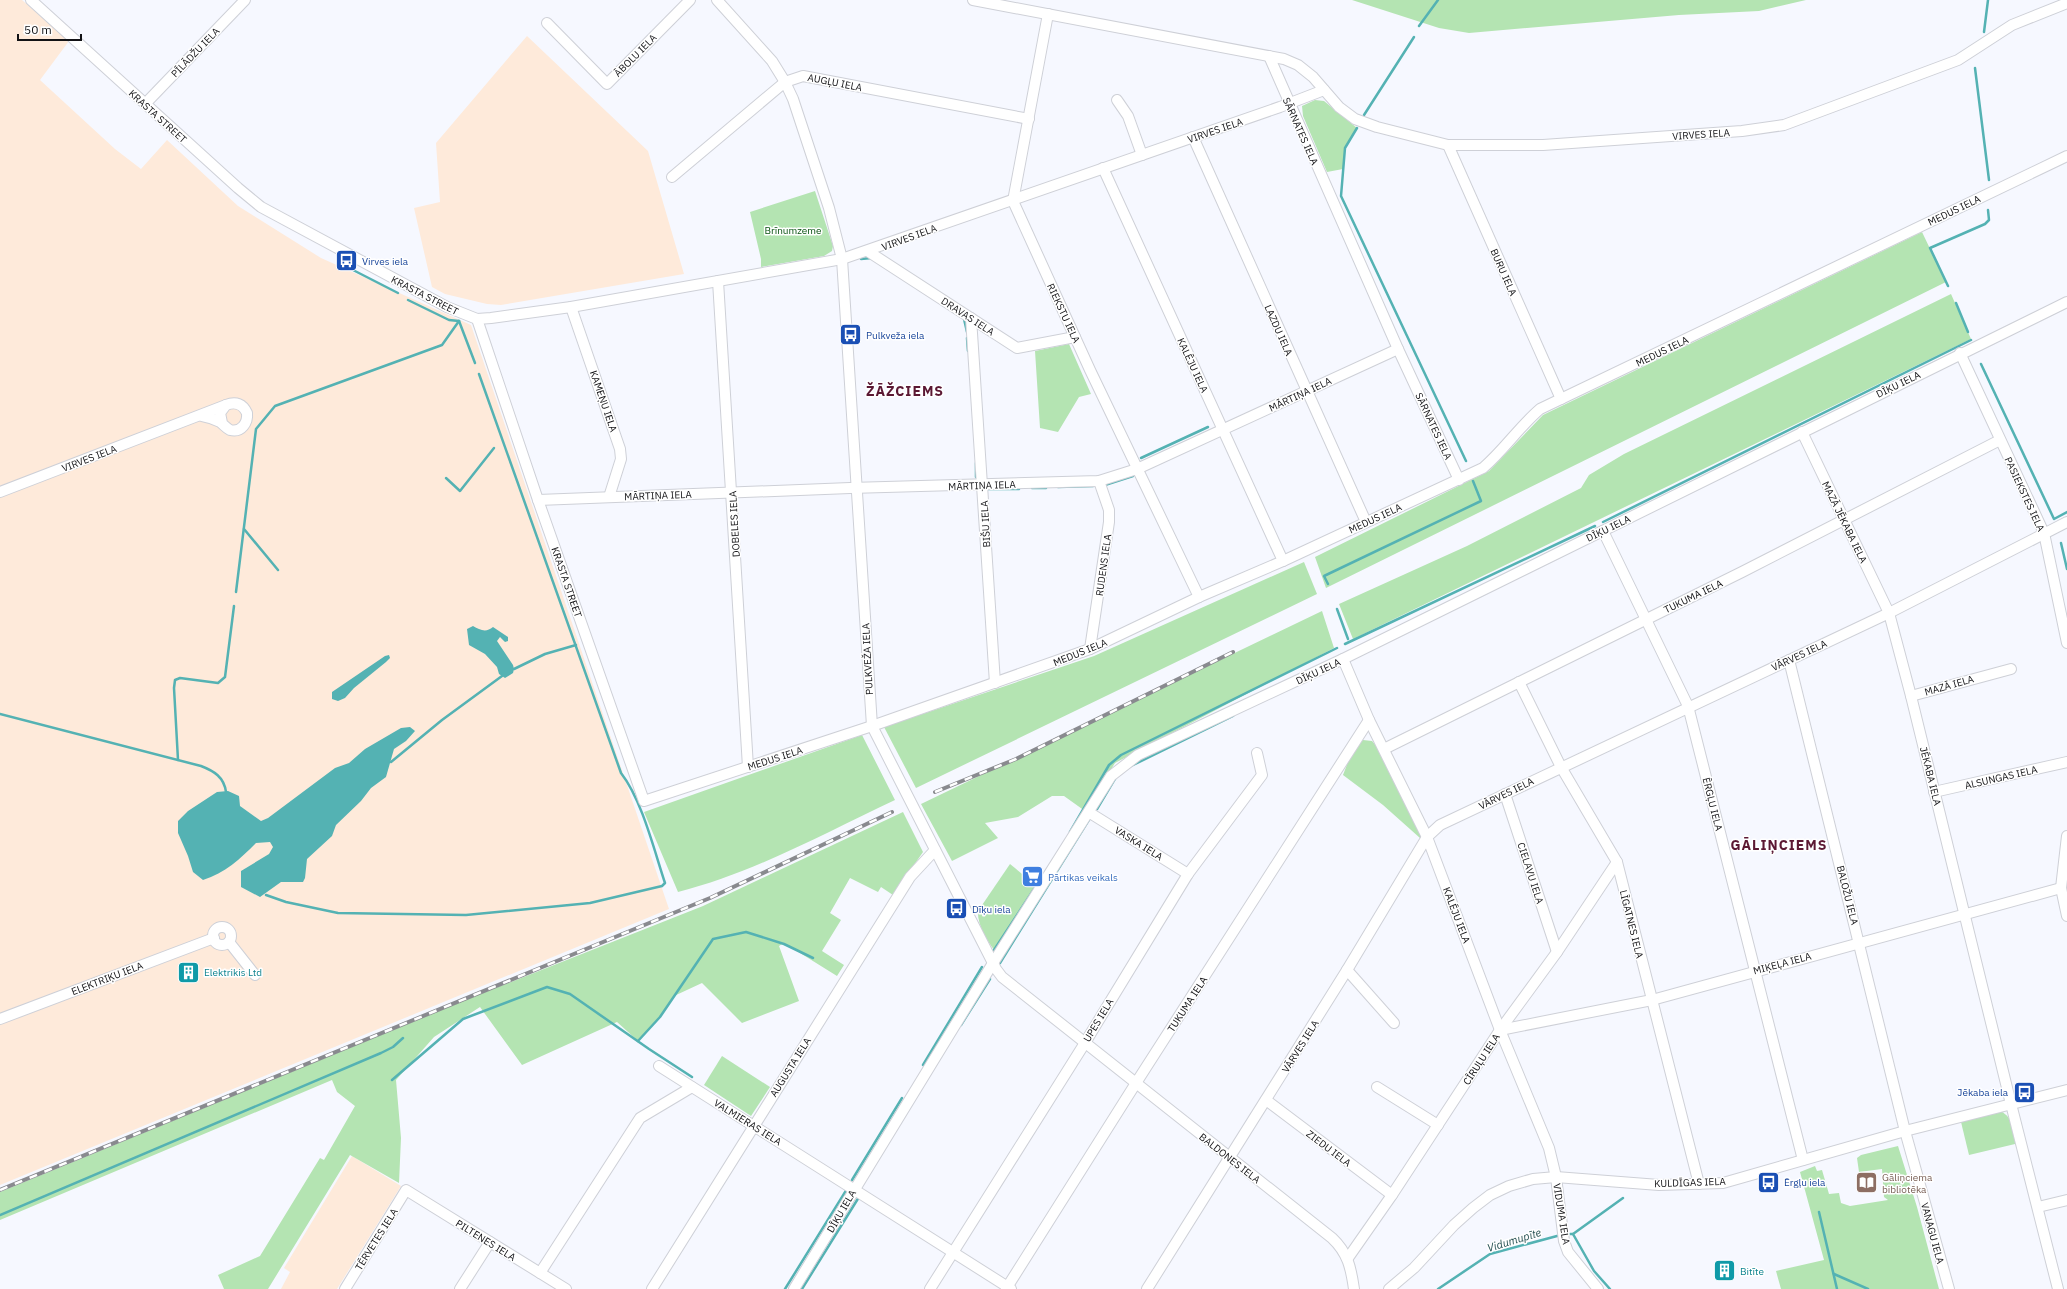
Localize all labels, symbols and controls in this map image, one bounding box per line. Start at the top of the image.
scale bar [18,16,81,42]
text: 50 m [24,22,52,37]
street label: PĪLĀDŽU IELA [168,24,223,80]
street label: ĀBOLU IELA [611,31,660,80]
street label: AUGĻU IELA [807,71,864,94]
street label: KRASTA STREET [126,87,190,146]
street label: SĀRNATES IELA [1280,95,1321,168]
street label: VIRVES IELA [1186,115,1245,146]
street label: VIRVES IELA [1672,126,1731,143]
street label: MEDUS IELA [1926,192,1983,229]
street label: VIRVES IELA [880,221,939,253]
park label: Brīnumzeme [764,224,822,237]
street label: BURU IELA [1487,247,1520,298]
bus stop icon: Virves iela [333,248,359,274]
place label: Virves iela [362,255,409,268]
street label: KRASTA STREET [389,273,461,318]
street label: RIEKSTU IELA [1044,281,1083,346]
street label: DRAVAS IELA [939,294,997,339]
street label: LAZDU IELA [1261,303,1296,358]
bus stop icon: Pulkveža iela [838,322,864,348]
place label: Pulkveža iela [866,329,925,342]
street label: MEDUS IELA [1634,333,1691,370]
street label: KALĒJU IELA [1174,336,1211,395]
street label: DĪĶU IELA [1874,368,1923,401]
street label: KAMEŅU IELA [587,369,620,434]
street label: MĀRTIŅA IELA [1267,374,1334,415]
district label: ŽĀŽCIEMS [866,381,944,400]
street label: SĀRNATES IELA [1412,391,1455,462]
street label: VIRVES IELA [60,442,119,475]
street label: PASIEKSTES IELA [2002,455,2048,534]
street label: MĀRTIŅA IELA [948,478,1017,493]
street label: MAZĀ JĒKABA IELA [1819,479,1870,566]
street label: MĀRTIŅA IELA [624,488,693,503]
street label: DOBELES IELA [726,490,743,558]
street label: BIŠU IELA [978,500,993,548]
street label: MEDUS IELA [1347,500,1404,536]
street label: DĪĶU IELA [1584,512,1633,545]
street label: RUDENS IELA [1093,533,1114,597]
street label: KRASTA STREET [548,545,585,619]
street label: TUKUMA IELA [1662,576,1725,616]
street label: PULKVEŽA IELA [859,622,876,695]
street label: MEDUS IELA [1051,636,1110,669]
street label: VĀRVES IELA [1769,637,1830,674]
street label: DĪĶU IELA [1294,655,1343,687]
street label: MAZĀ IELA [1923,672,1976,699]
street label: MEDUS IELA [746,743,805,773]
street label: JĒKABA IELA [1917,745,1944,808]
street label: ALSUNGAS IELA [1964,763,2039,792]
street label: VĀRVES IELA [1477,774,1536,812]
street label: ĒRGĻU IELA [1700,776,1726,833]
street label: VASKA IELA [1112,823,1166,864]
district label: GĀLIŅCIEMS [1730,836,1828,854]
street label: CIELAVU IELA [1514,841,1547,906]
supermarket icon: Pārtikas veikals [1019,864,1045,890]
street label: BALOŽU IELA [1834,864,1861,927]
place label: Pārtikas veikals [1048,871,1118,884]
street label: KALĒJU IELA [1440,885,1473,946]
street label: LĪGATNES IELA [1617,889,1646,960]
bus stop icon: Dīķu iela [944,896,970,922]
place label: Dīķu iela [972,903,1011,916]
street label: MIĶEĻA IELA [1752,949,1813,977]
street label: ELEKTRIĶU IELA [69,959,145,998]
building icon: Elektrikis Ltd [176,959,202,985]
place label: Elektrikis Ltd [204,966,262,979]
street label: TUKUMA IELA [1165,973,1211,1035]
street label: UPES IELA [1080,996,1117,1044]
street label: VĀRVES IELA [1279,1017,1322,1075]
street label: CĪRUĻU IELA [1460,1031,1503,1087]
street label: AUGUSTA IELA [767,1035,814,1099]
bus stop icon: Jēkaba iela [2011,1079,2037,1105]
place label: Jēkaba iela [1957,1086,2009,1099]
street label: VALMIERAS IELA [711,1096,785,1149]
street label: ZIEDU IELA [1304,1127,1354,1170]
street label: BALDONES IELA [1196,1130,1263,1187]
bus stop icon: Ērgļu iela [1756,1169,1782,1195]
library icon: Gāliņciema bibliotēka [1854,1170,1880,1196]
place label: Gāliņciema bibliotēka [1882,1171,1933,1196]
street label: KULDĪGAS IELA [1654,1175,1727,1190]
place label: Ērgļu iela [1784,1176,1826,1189]
street label: VIDUMA IELA [1550,1182,1573,1246]
street label: DĪĶU IELA [824,1187,859,1235]
street label: VANAGU IELA [1918,1201,1947,1266]
street label: TĒRVETES IELA [352,1205,401,1273]
street label: PILTENES IELA [453,1217,519,1264]
water label: Vidumupīte [1485,1225,1543,1255]
building icon: Bitīte [1712,1258,1738,1284]
place label: Bitīte [1740,1265,1765,1278]

